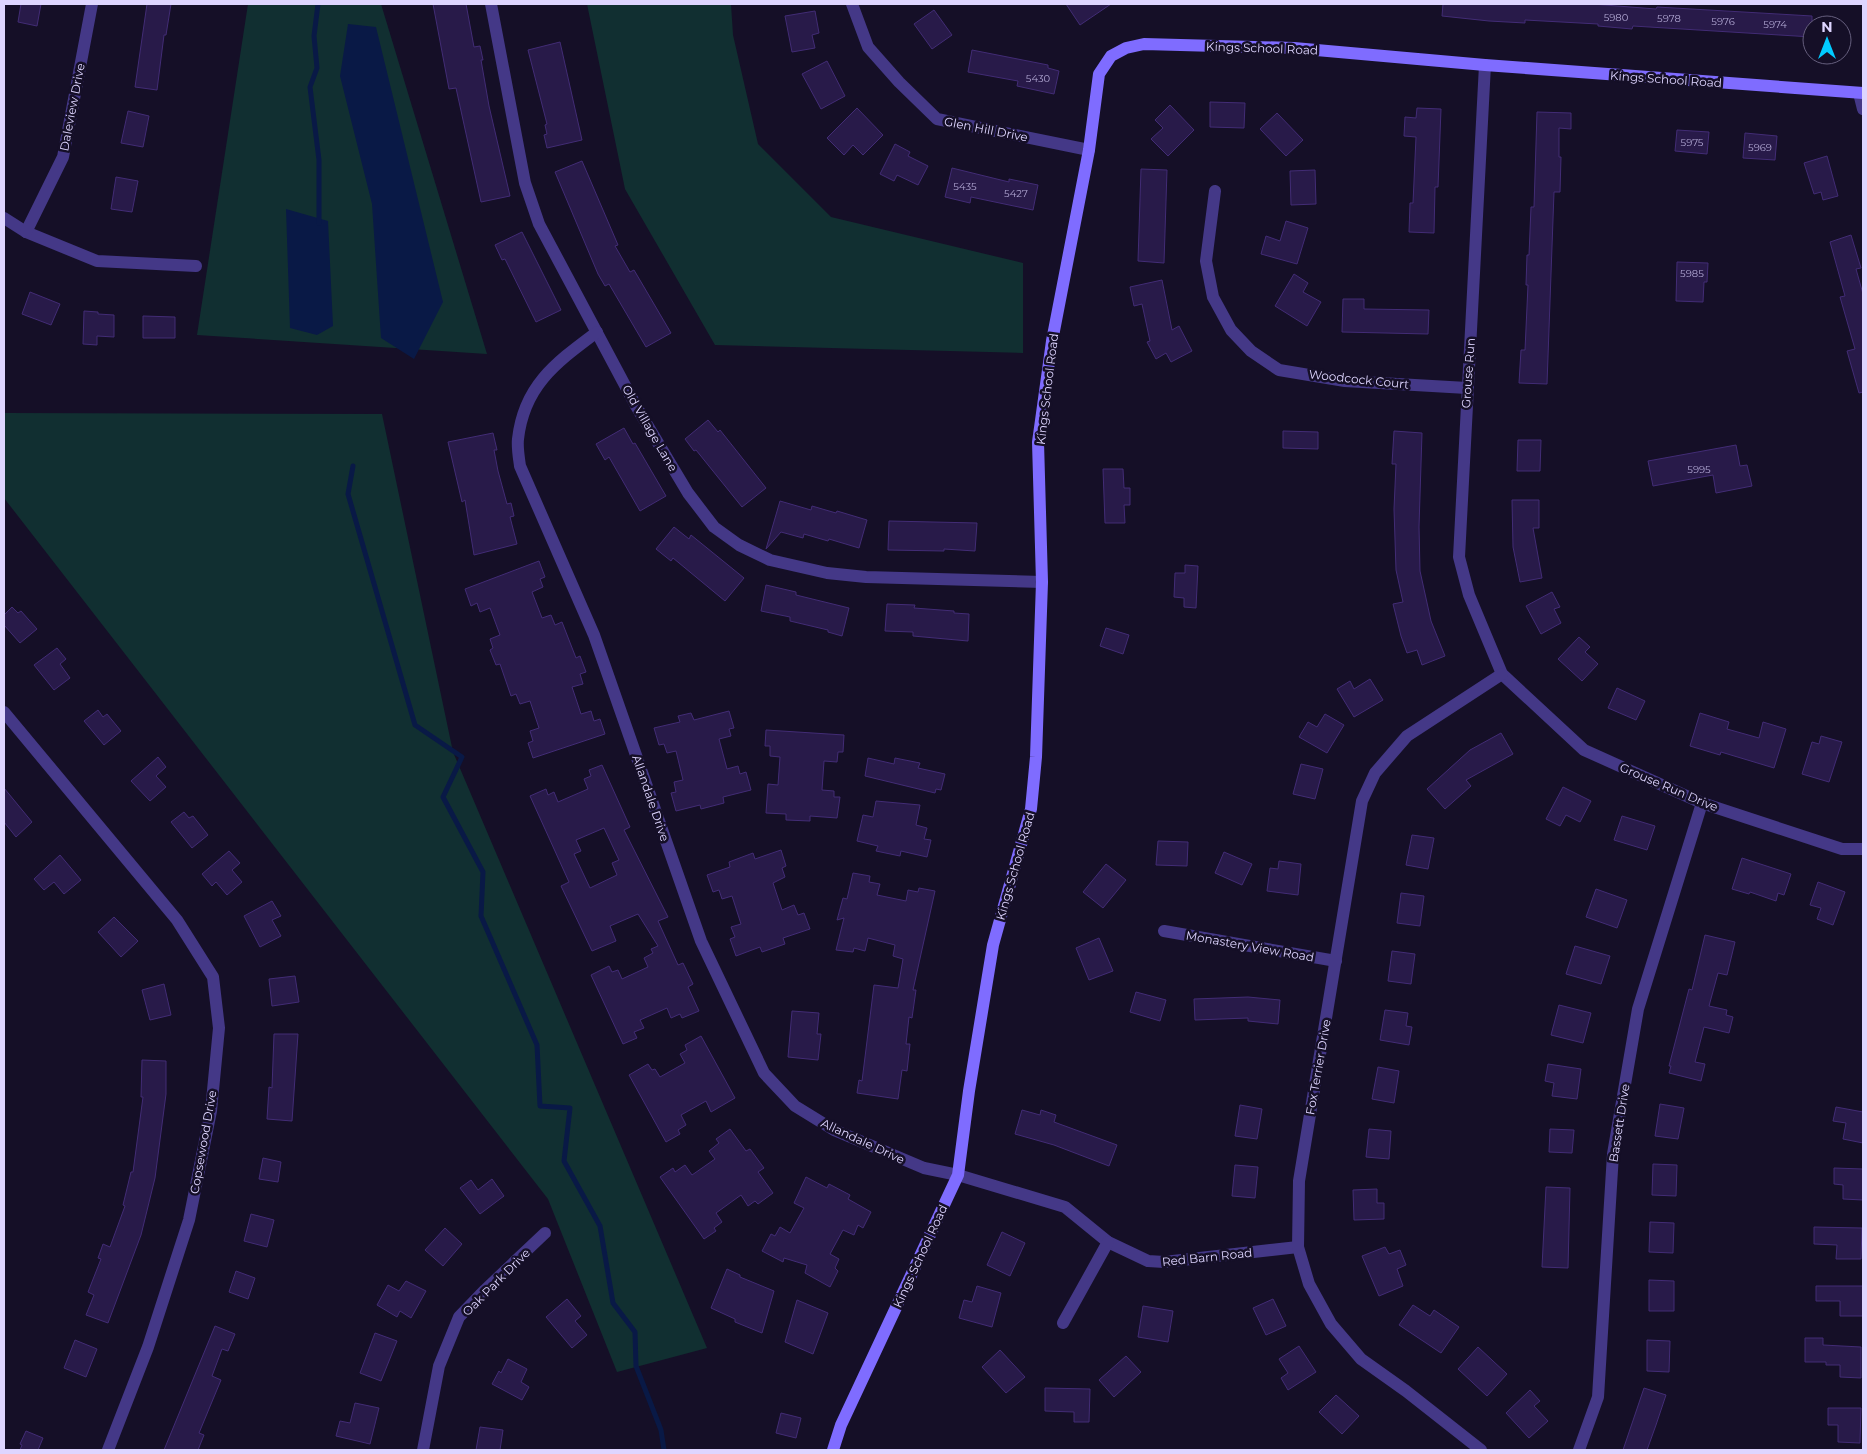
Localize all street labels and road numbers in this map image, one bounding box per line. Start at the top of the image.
street label: Kings School Road [1206,39,1318,57]
street label: Daleview Drive [56,62,88,152]
street label: Kings School Road [1610,68,1722,90]
street label: Glen Hill Drive [943,114,1029,144]
street label: Kings School Road [1033,332,1061,446]
street label: Grouse Run [1458,337,1478,409]
street label: Woodcock Court [1308,366,1410,392]
street label: Old Village Lane [619,382,681,474]
street label: Allandale Drive [629,753,673,843]
street label: Grouse Run Drive [1618,760,1720,814]
street label: Kings School Road [992,810,1038,922]
street label: Monastery View Road [1185,927,1315,965]
street label: Fox Terrier Drive [1302,1018,1334,1116]
street label: Bassett Drive [1605,1083,1633,1163]
street label: Copsewood Drive [186,1089,220,1195]
street label: Allandale Drive [819,1115,907,1167]
street label: Kings School Road [890,1202,950,1310]
street label: Oak Park Drive [459,1245,533,1319]
street label: Red Barn Road [1161,1245,1253,1269]

